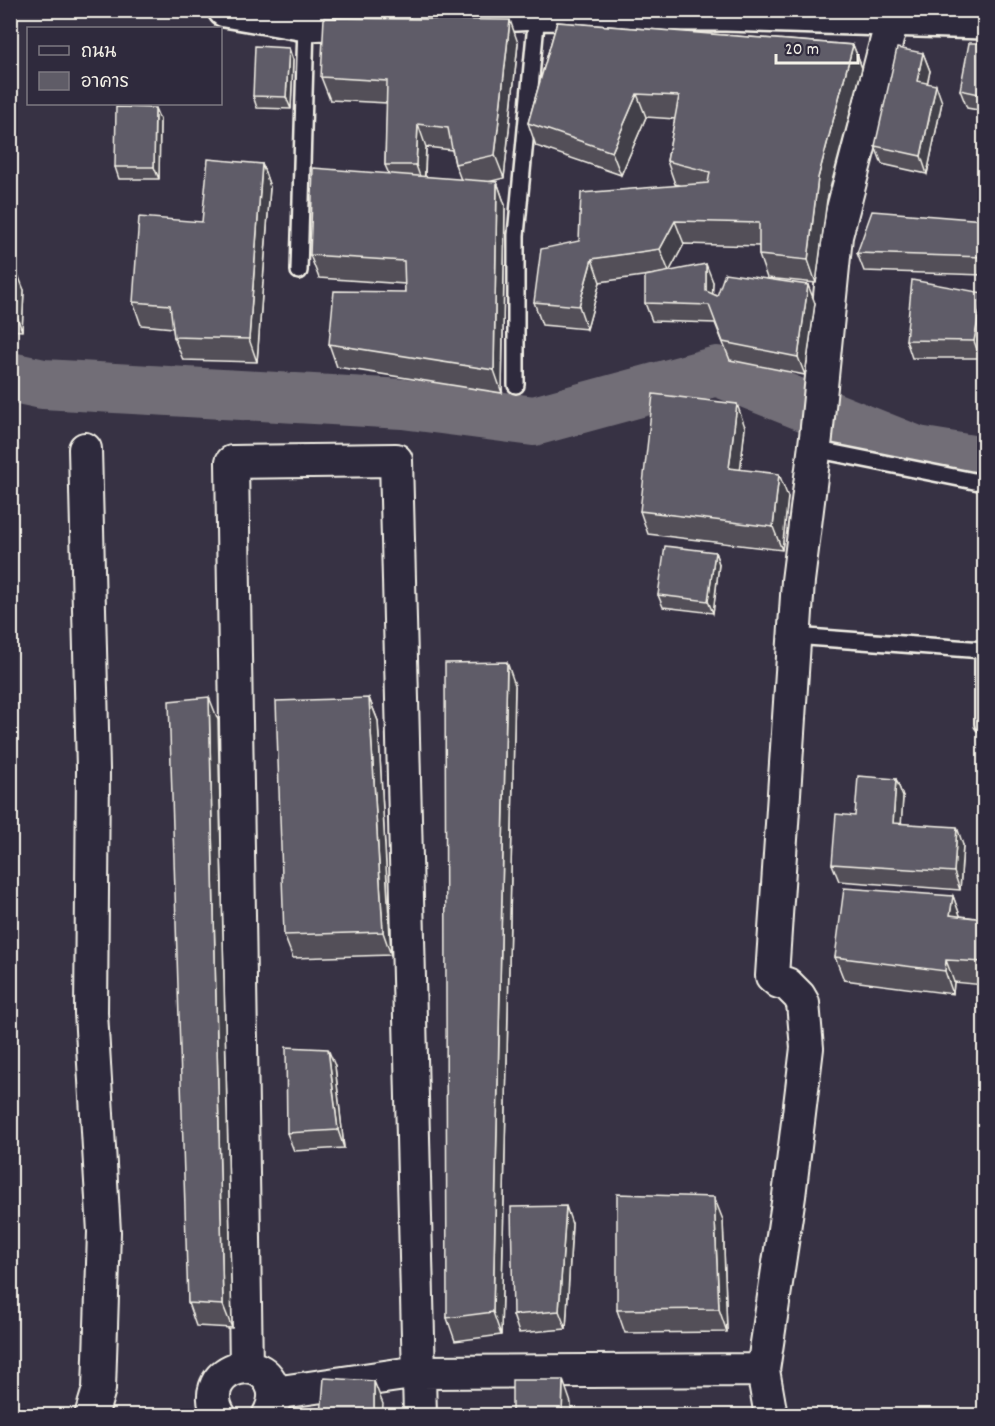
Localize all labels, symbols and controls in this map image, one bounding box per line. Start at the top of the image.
legend [27,27,222,105]
scale bar [776,27,858,65]
text: 20 m [785,38,819,63]
text: ถนน [81,41,116,66]
text: อาคาร [81,71,129,96]

